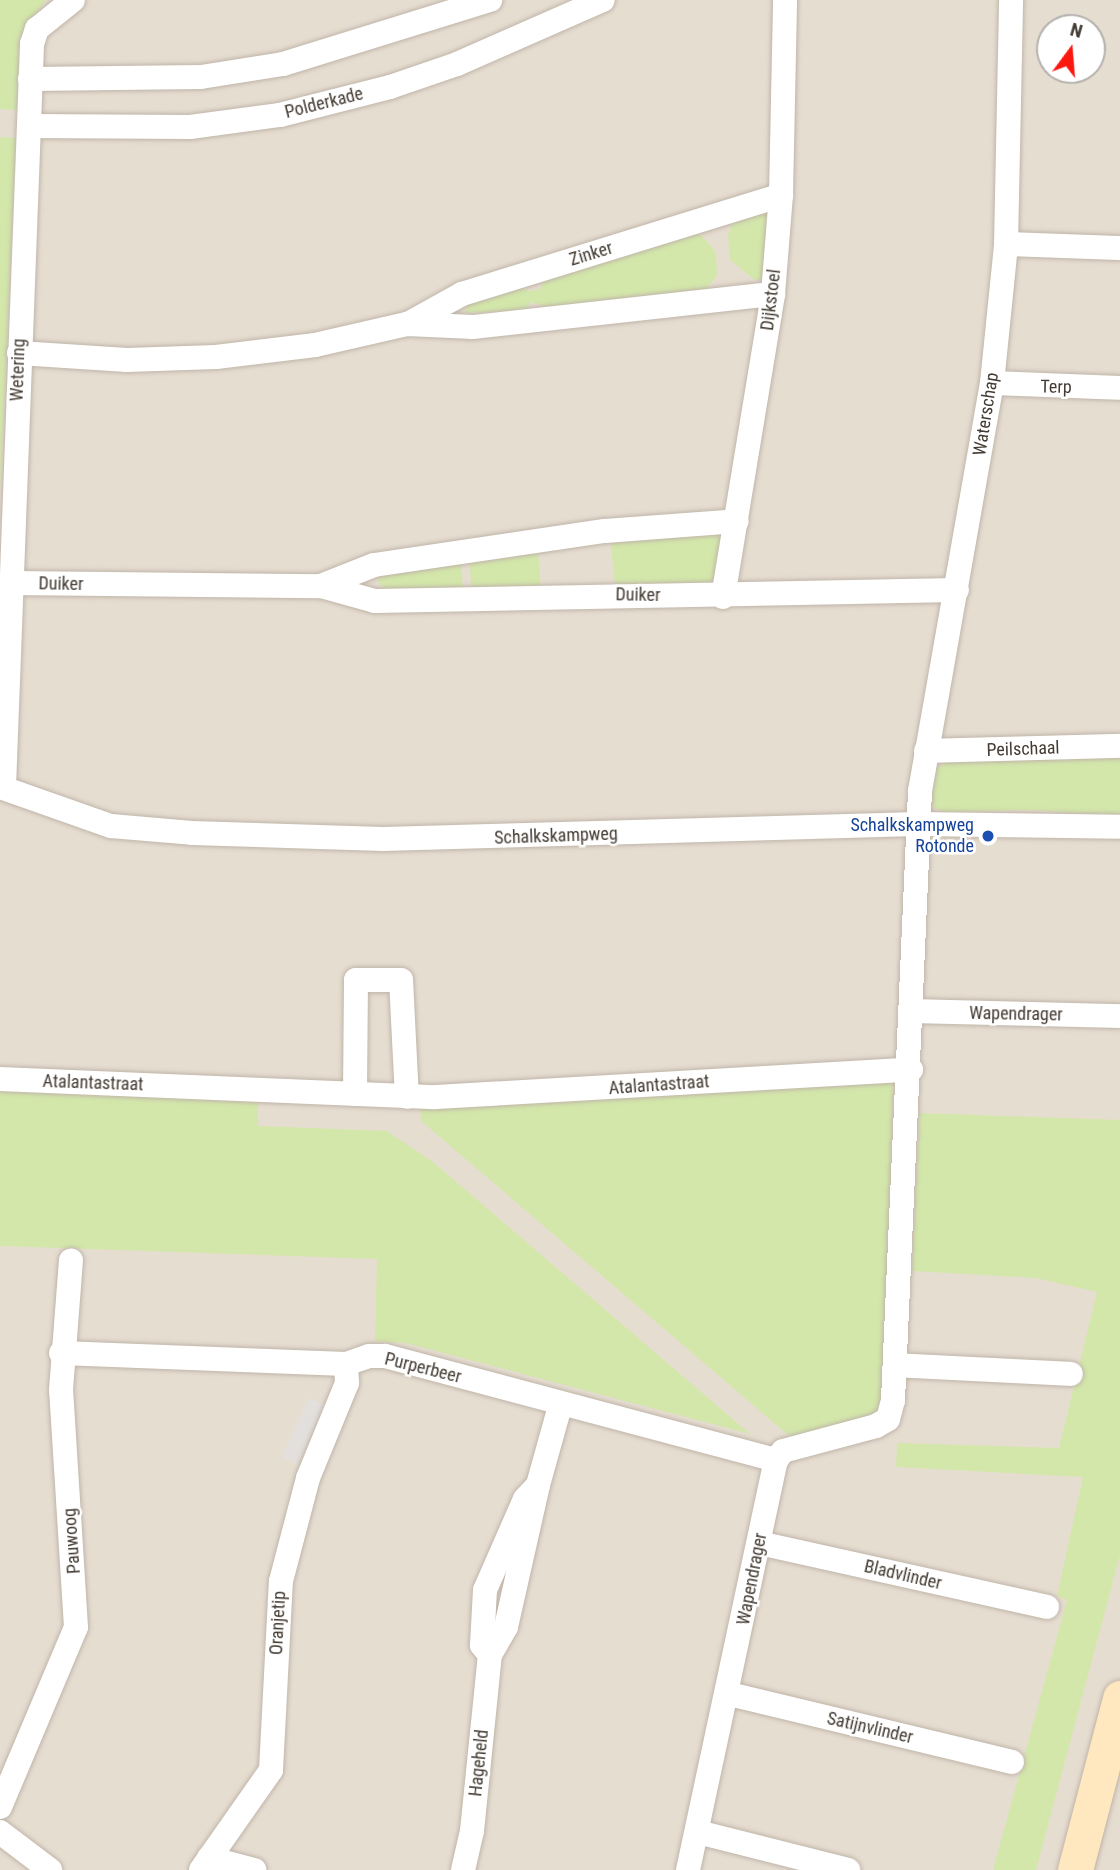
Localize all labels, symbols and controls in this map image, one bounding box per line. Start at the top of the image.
north arrow [1036,14,1106,84]
text: N [1068,18,1085,43]
street label: Polderkade [283,83,365,123]
street label: Zinker [567,237,615,271]
street label: Dijkstoel [757,268,785,332]
street label: Wetering [6,338,30,402]
street label: Waterschap [969,371,1003,457]
street label: Terp [1040,376,1072,398]
street label: Duiker [38,573,84,595]
street label: Duiker [615,584,661,606]
street label: Peilschaal [986,737,1060,761]
place label: Schalkskampweg Rotonde [850,815,974,858]
street label: Schalkskampweg [494,823,618,849]
marker: Schalkskampweg Rotonde [980,828,996,844]
street label: Wapendrager [969,1002,1063,1026]
street label: Atalantastraat [42,1070,144,1096]
street label: Atalantastraat [608,1071,710,1099]
street label: Purperbeer [382,1348,464,1388]
street label: Pauwoog [59,1507,85,1575]
street label: Wapendrager [732,1531,772,1627]
street label: Bladvlinder [862,1556,944,1594]
street label: Oranjetip [266,1590,290,1656]
street label: Satijnvlinder [825,1708,915,1748]
street label: Hageheld [465,1728,493,1798]

